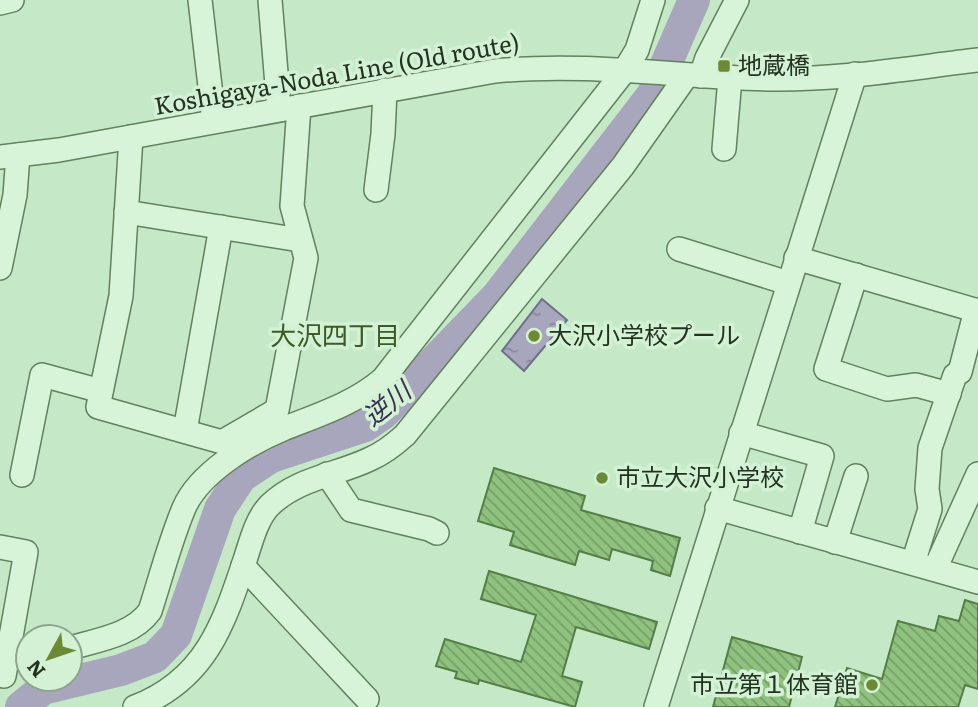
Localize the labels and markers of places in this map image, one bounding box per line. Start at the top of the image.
place label: 地蔵橋 [738,46,810,81]
marker: 地蔵橋 [716,58,732,74]
place label: 大沢小学校プール [548,316,740,351]
marker: 大沢小学校プール [526,328,542,344]
place label: 市立大沢小学校 [616,458,784,493]
marker: 市立大沢小学校 [594,470,610,486]
place label: 市立第１体育館 [690,665,858,700]
marker: 市立第１体育館 [864,677,880,693]

